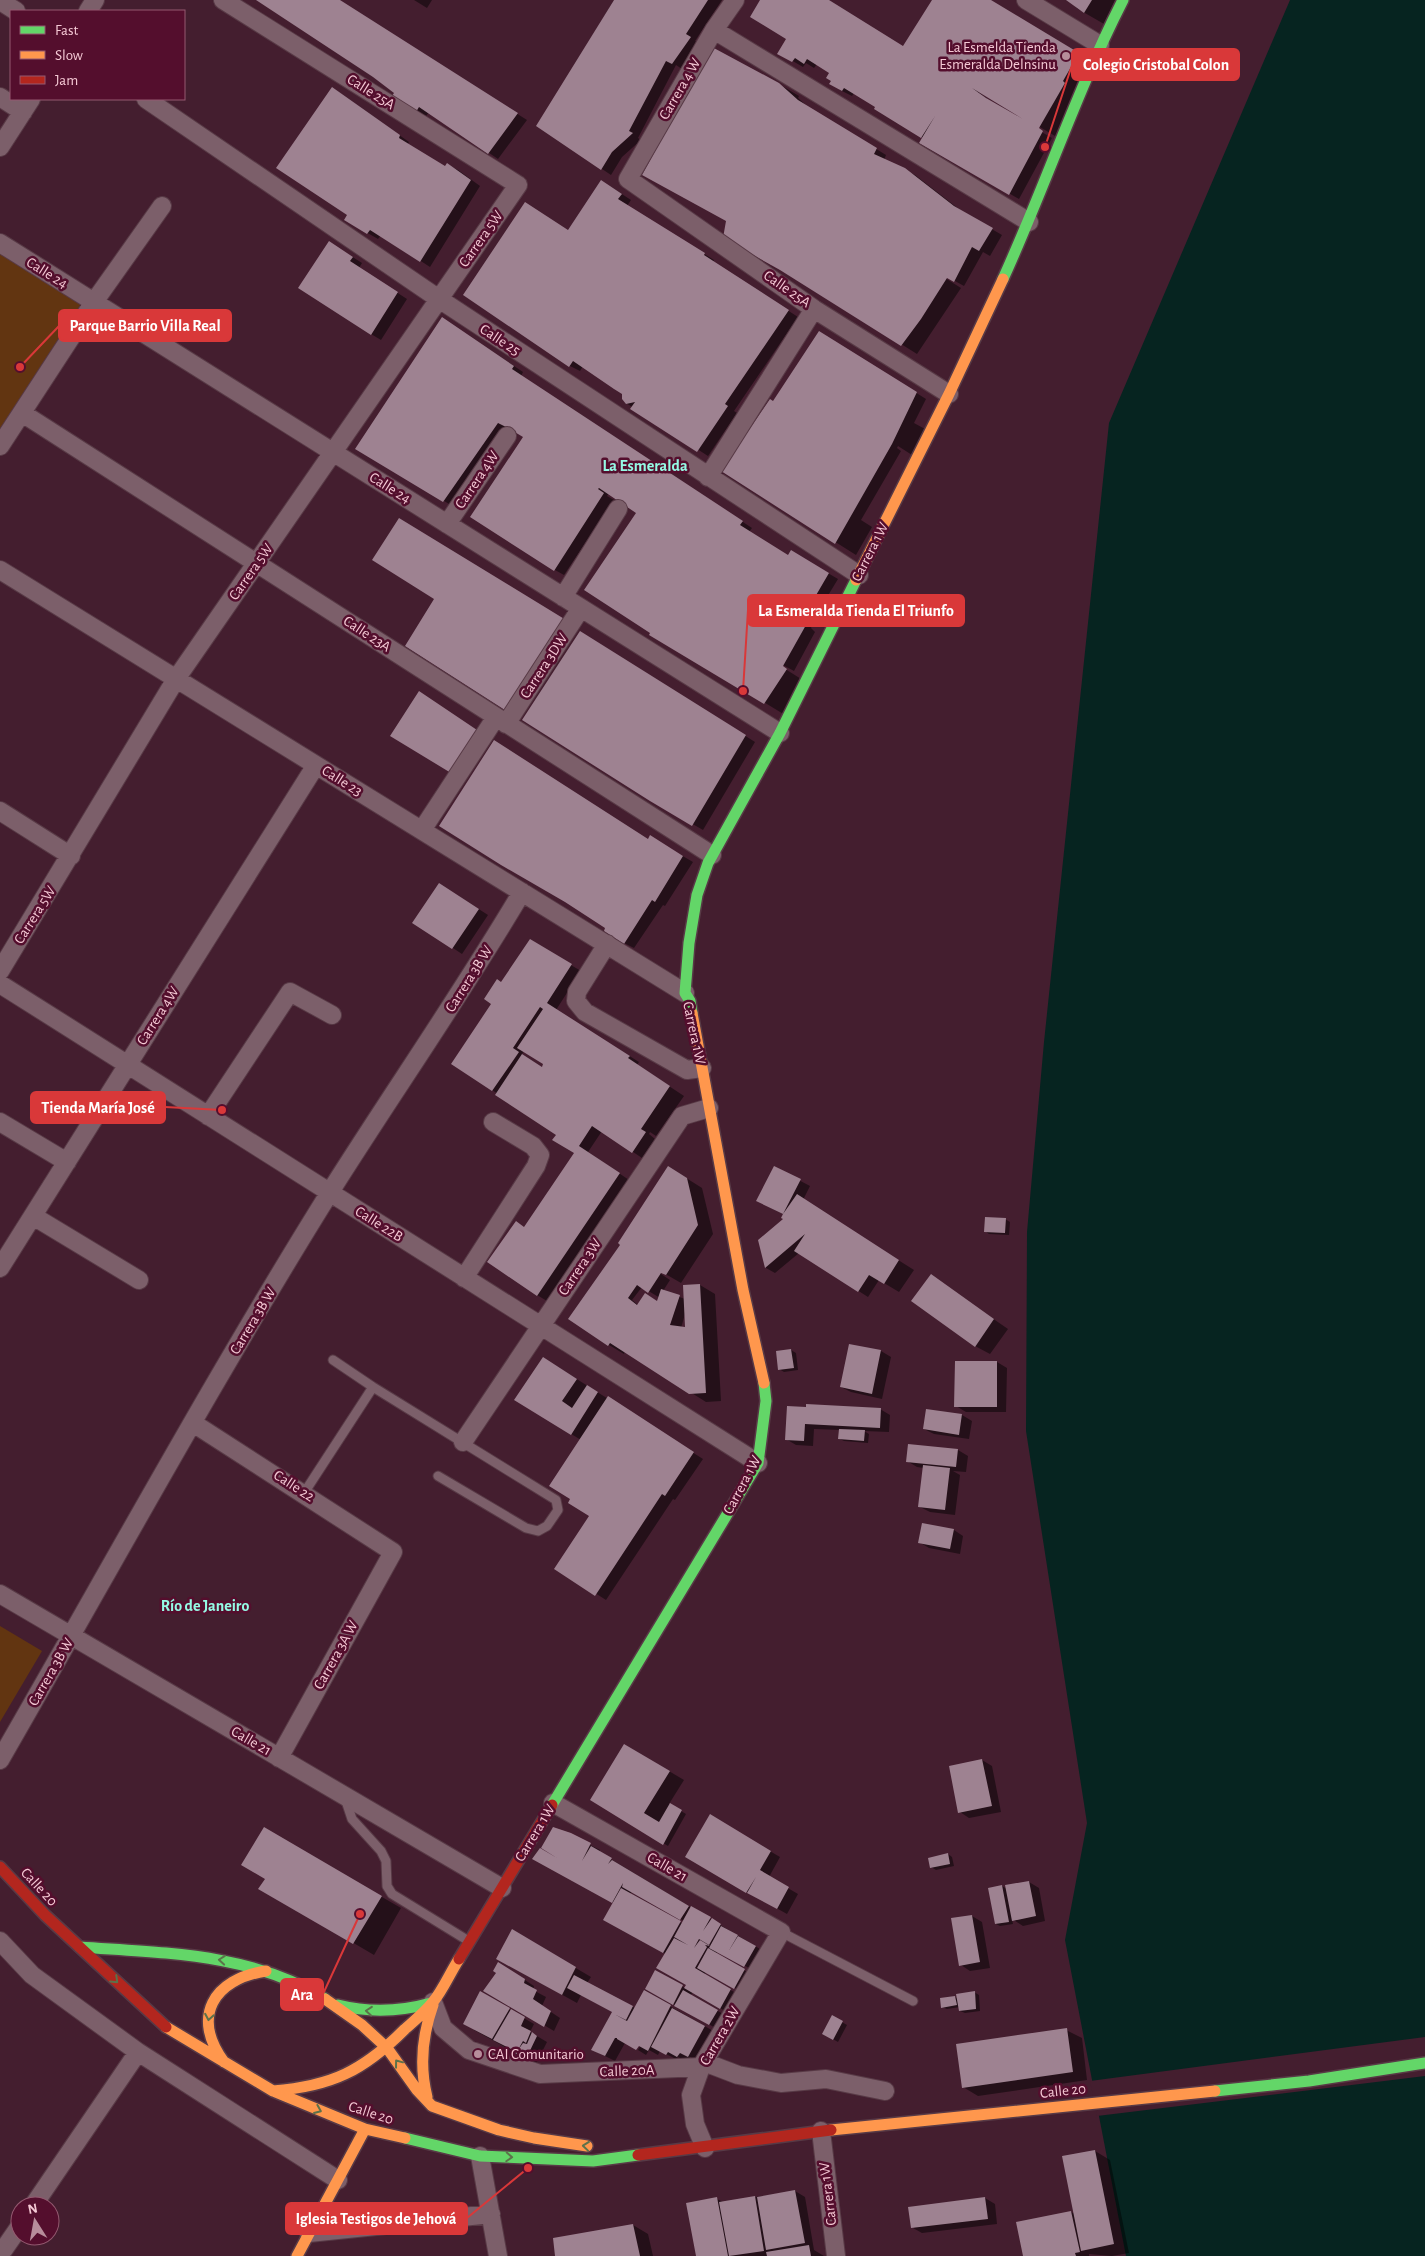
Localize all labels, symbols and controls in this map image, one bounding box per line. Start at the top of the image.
legend [10,10,185,100]
text: Fast [55,23,79,38]
place label: La Esmelda Tienda Esmeralda Delnsinu [939,40,1056,72]
text: Slow [55,48,83,63]
callout: Colegio Cristobal Colon [1072,49,1239,80]
marker: La Esmelda Tienda Esmeralda Delnsinu [1060,50,1072,62]
street label: Carrera 4 W [656,55,704,122]
text: Colegio Cristobal Colon [1083,57,1229,73]
street label: Calle 25A [344,72,398,113]
text: Jam [55,73,78,88]
street label: Carrera 5W [456,208,506,270]
street label: Calle 24 [24,255,70,291]
street label: Calle 25A [761,268,813,311]
callout: Parque Barrio Villa Real [59,310,231,341]
text: Parque Barrio Villa Real [69,318,221,334]
street label: Calle 25 [477,322,523,358]
street label: Carrera 4W [452,448,502,512]
district label: La Esmeralda [602,458,688,474]
street label: Calle 24 [367,470,413,506]
street label: Carrera 1W [849,520,891,584]
street label: Carrera 5W [226,541,276,603]
callout: La Esmeralda Tienda El Triunfo [748,595,964,626]
text: La Esmeralda Tienda El Triunfo [758,603,954,619]
street label: Calle 23A [341,613,394,655]
street label: Carrera 3DW [517,630,571,701]
street label: Calle 23 [319,763,365,799]
street label: Carrera 5W [11,883,59,947]
street label: Carrera 3B W [443,943,496,1015]
street label: Carrera 4W [134,984,182,1048]
street label: Carrera 1W [680,1000,708,1066]
callout: Tienda María José [31,1092,165,1123]
text: Tienda María José [41,1100,155,1116]
street label: Calle 22B [352,1204,406,1244]
street label: Carrera 3W [556,1235,605,1298]
street label: Carrera 3B W [227,1284,279,1357]
street label: Carrera 1W [720,1453,764,1517]
street label: Calle 22 [271,1467,317,1505]
district label: Río de Janeiro [161,1598,249,1614]
street label: Carrera 3A W [311,1618,361,1692]
street label: Carrera 3B W [26,1635,77,1708]
street label: Calle 21 [228,1724,274,1758]
street label: Carrera 1W [512,1801,558,1864]
street label: Calle 21 [644,1850,690,1884]
street label: Calle 20 [18,1865,60,1909]
one-way arrow [217,1954,225,1965]
one-way arrow [109,1974,118,1983]
callout: Ara [281,1979,323,2010]
text: Ara [291,1987,314,2003]
street label: Carrera 2W [697,2003,743,2068]
one-way arrow [364,2006,372,2017]
one-way arrow [205,2012,215,2021]
place label: CAI Comunitario [488,2047,584,2062]
marker: CAI Comunitario [472,2048,484,2060]
one-way arrow [395,2059,404,2069]
street label: Calle 20A [599,2063,655,2079]
street label: Calle 20 [1039,2081,1087,2101]
street label: Calle 20 [347,2099,395,2127]
one-way arrow [313,2103,322,2114]
one-way arrow [582,2141,590,2152]
one-way arrow [505,2152,513,2163]
street label: Carrera 1W [817,2161,839,2227]
north arrow [10,2196,60,2246]
text: N [27,2201,39,2217]
callout: Iglesia Testigos de Jehová [286,2203,467,2234]
text: Iglesia Testigos de Jehová [295,2211,457,2227]

